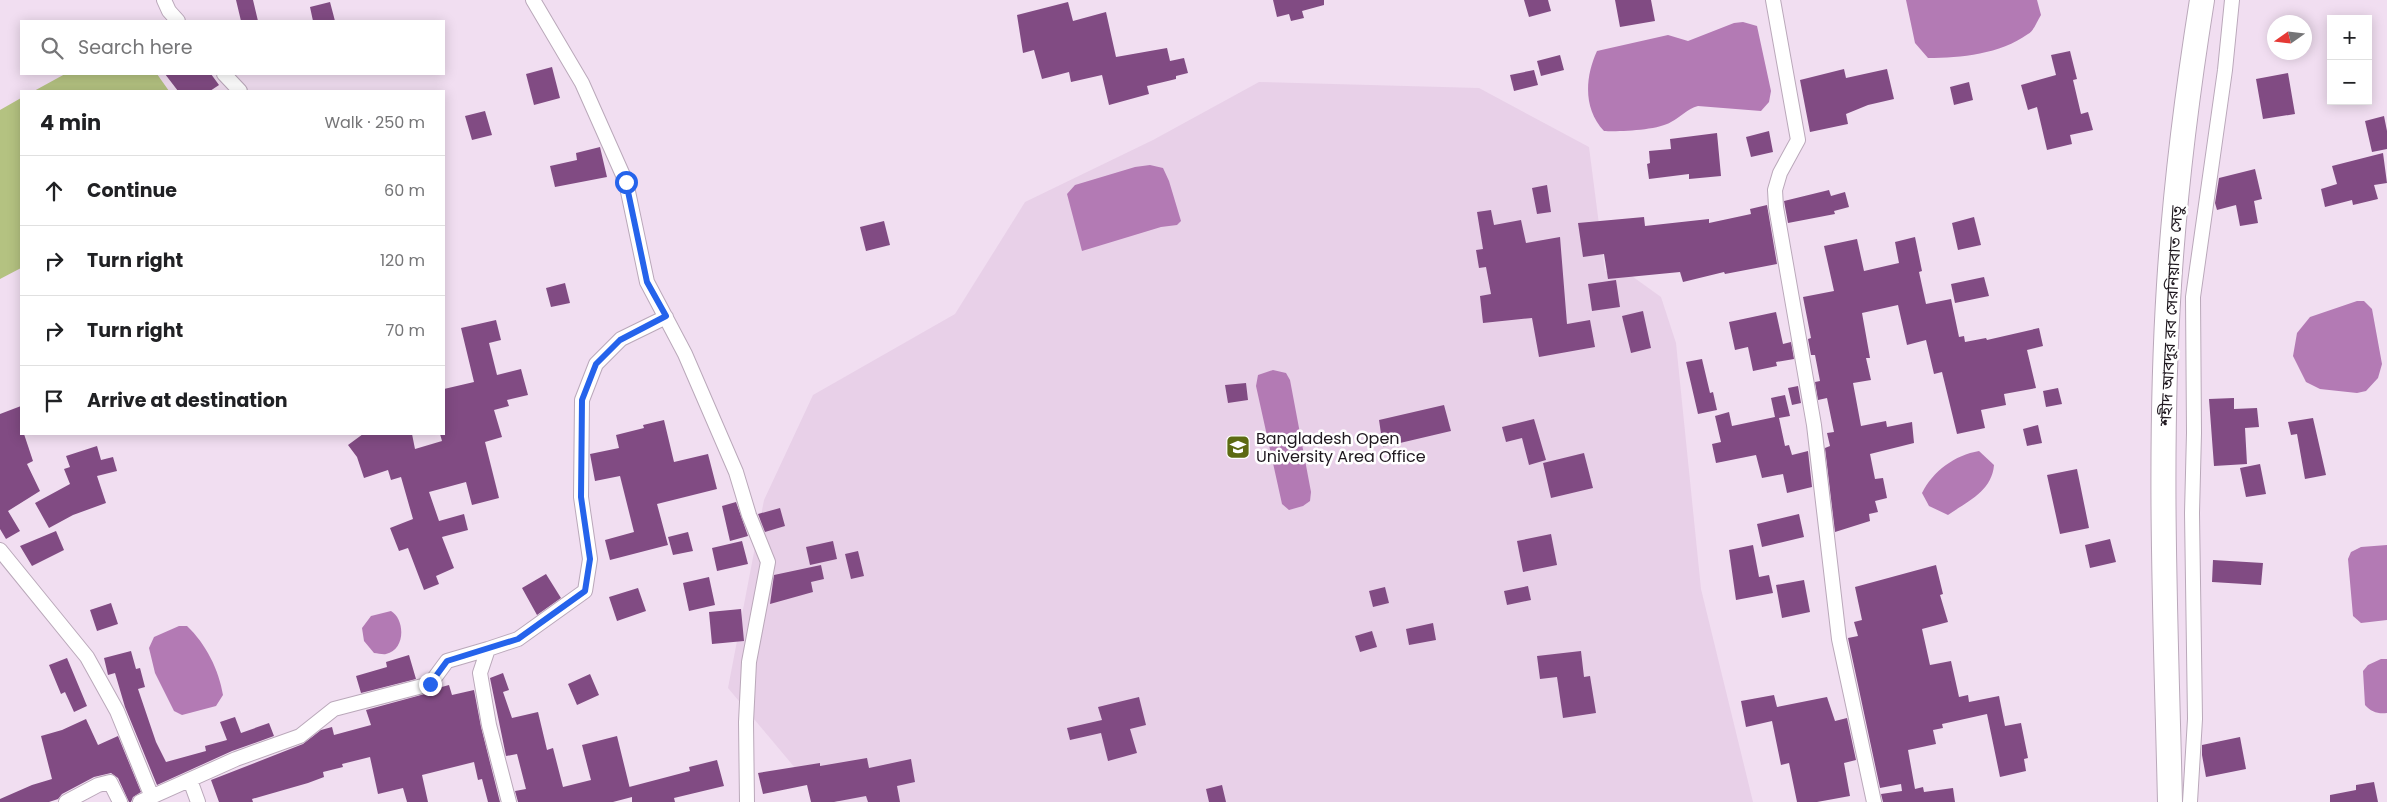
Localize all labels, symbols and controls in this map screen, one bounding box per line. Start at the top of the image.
north arrow [2267,15,2312,60]
map controls [2327,15,2372,105]
button: + [2327,15,2372,60]
search box [20,20,445,75]
icon: search [38,34,66,62]
text: Search here [78,34,192,61]
button: − [2327,60,2372,105]
text: 4 min [40,108,101,137]
text: Walk · 250 m [324,111,425,134]
route start [615,171,638,194]
icon: ahead [40,177,68,205]
text: Continue [87,177,177,204]
text: 60 m [384,179,425,202]
street label: শহীদ আবদুর রব সেরনিয়াবাত সেতু [2154,204,2188,428]
icon: right [40,247,68,275]
text: Turn right [87,247,183,274]
text: 120 m [380,249,425,272]
icon: right [40,317,68,345]
text: Turn right [87,317,183,344]
text: 70 m [385,319,425,342]
icon: arrive [40,387,68,415]
text: Arrive at destination [87,387,288,414]
place label: Bangladesh Open University Area Office [1256,427,1426,468]
school or university icon: Bangladesh Open University Area Office [1225,434,1251,460]
route end [419,673,442,696]

